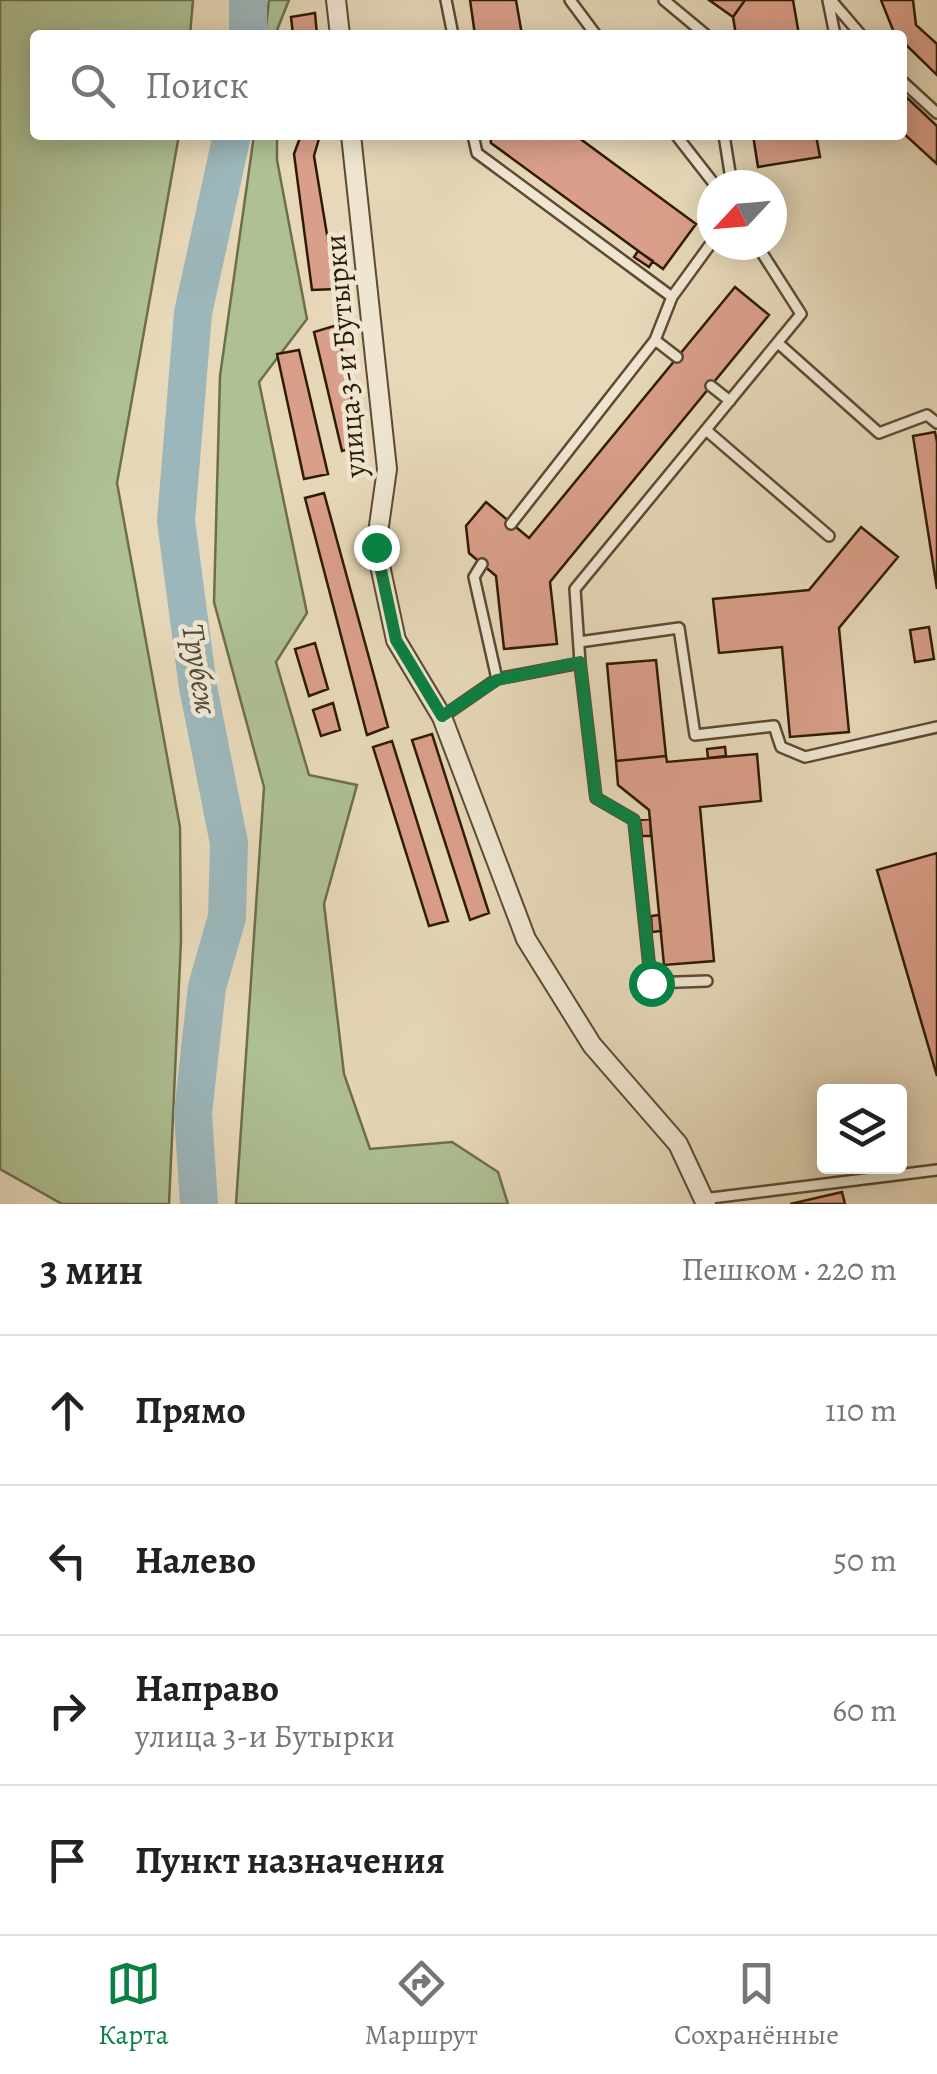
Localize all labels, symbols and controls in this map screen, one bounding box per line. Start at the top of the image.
search box [30,30,907,140]
icon: search [65,58,120,113]
text: Поиск [145,59,249,111]
north arrow [697,170,787,260]
street label: улица 3-и Бутырки [314,233,376,480]
route end [354,525,400,571]
water label: Трубеж [171,621,229,718]
route start [629,961,675,1007]
map controls [817,1084,907,1174]
button: layers [817,1084,907,1174]
text: 3 мин [40,1241,143,1298]
text: Пешком · 220 m [681,1247,897,1291]
icon: ahead [40,1383,95,1438]
text: Прямо [135,1384,246,1436]
text: 110 m [825,1388,897,1432]
icon: left [40,1533,95,1588]
text: Налево [135,1534,256,1586]
text: 50 m [833,1538,897,1582]
text: Направо [135,1662,279,1714]
icon: right [40,1683,95,1738]
text: 60 m [832,1688,897,1732]
text: улица 3-и Бутырки [135,1714,395,1758]
icon: arrive [40,1833,95,1888]
text: Пункт назначения [135,1834,445,1886]
tab: Карта [98,1956,169,2054]
tab: Маршрут [365,1956,478,2054]
tab: Сохранённые [674,1956,839,2054]

